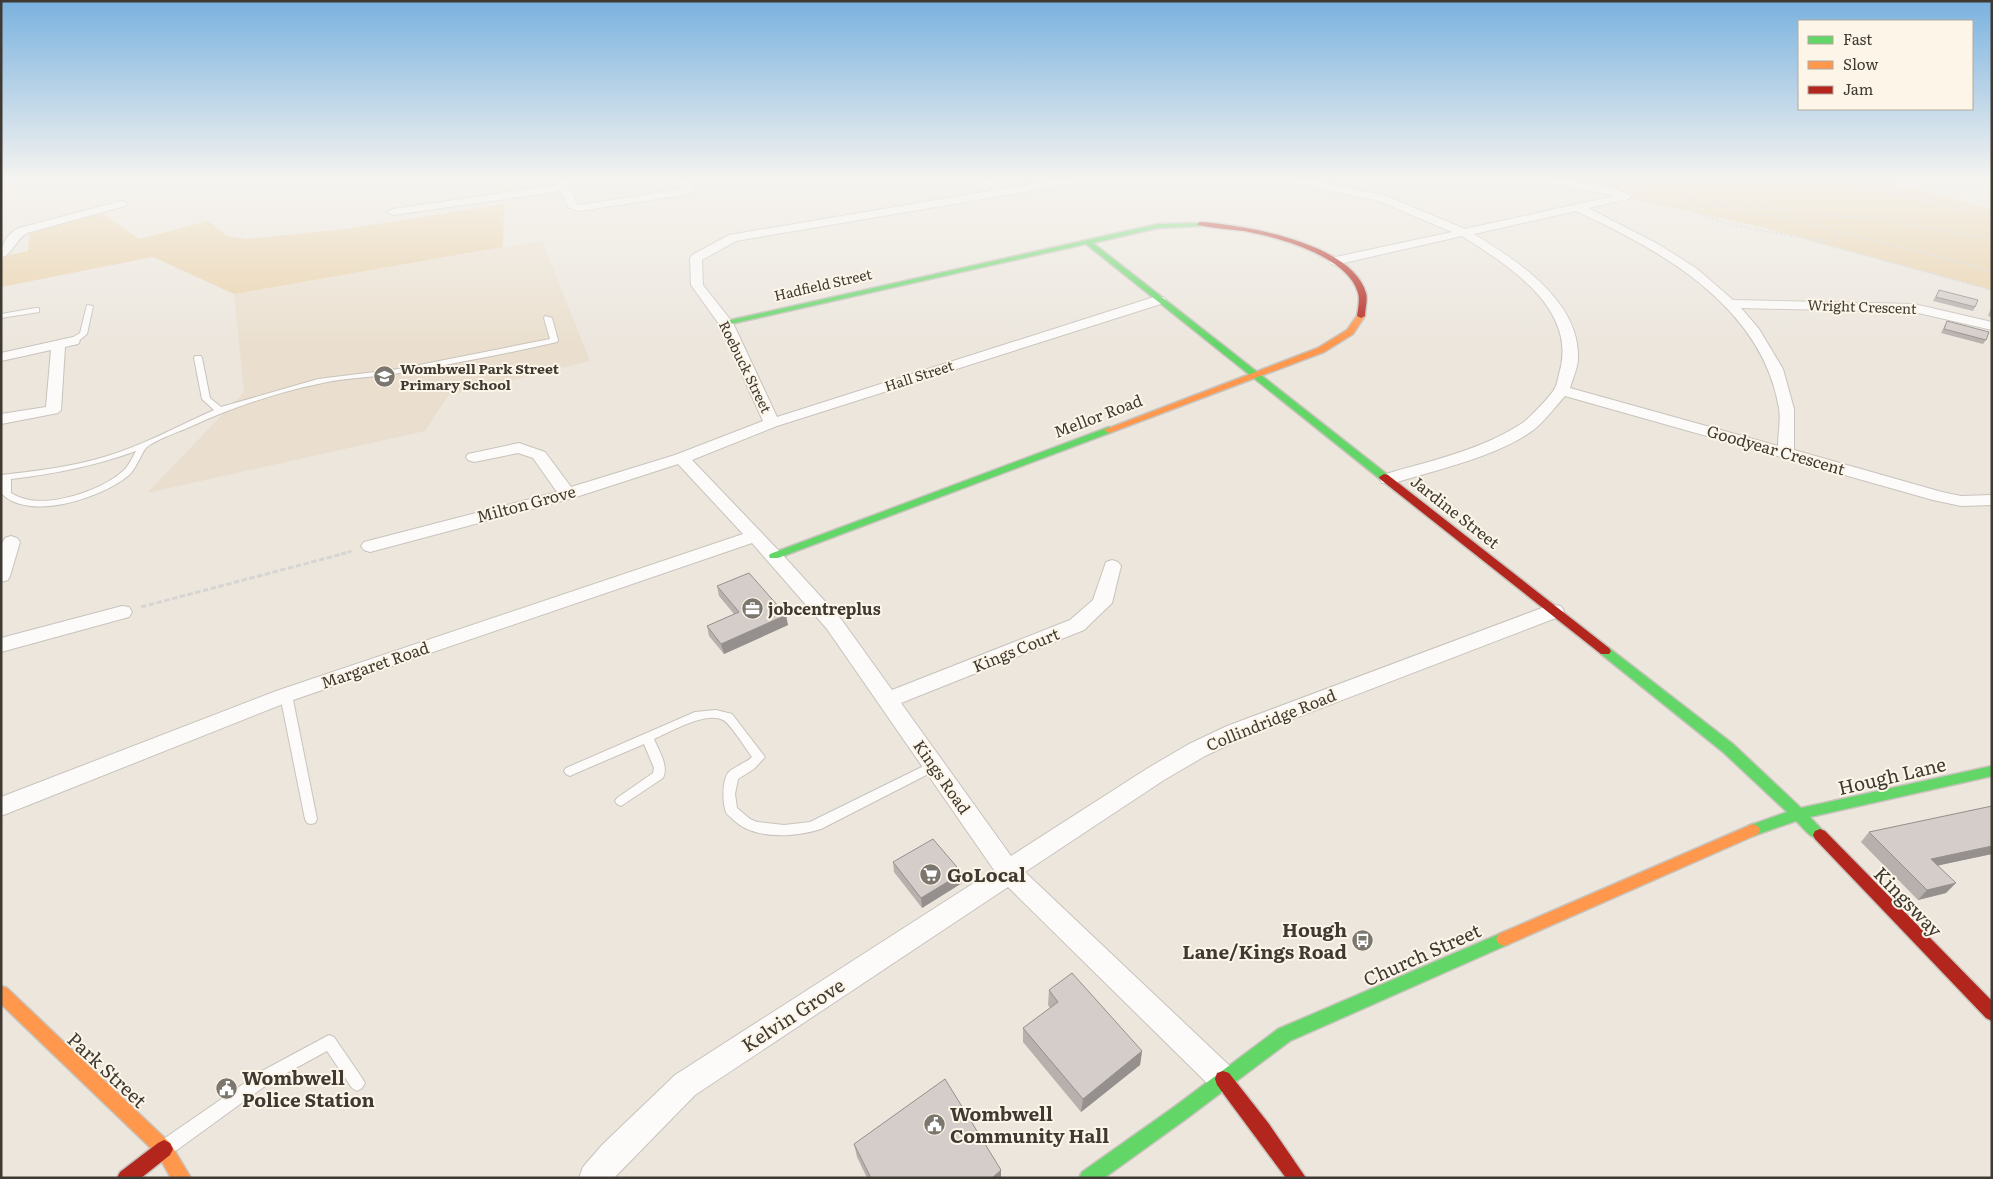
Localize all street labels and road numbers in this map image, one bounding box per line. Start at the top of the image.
street label: Hadfield Street [772,263,874,305]
street label: Wright Crescent [1807,294,1917,318]
street label: Roebuck Street [715,317,777,416]
street label: Hall Street [882,354,956,396]
street label: Mellor Road [1050,387,1146,443]
street label: Goodyear Crescent [1704,418,1849,480]
street label: Jardine Street [1406,469,1506,554]
street label: Milton Grove [473,478,578,528]
street label: Kings Court [969,621,1063,677]
street label: Margaret Road [317,634,432,694]
street label: Collindridge Road [1202,682,1339,756]
street label: Kings Road [908,734,977,819]
street label: Hough Lane [1835,749,1949,801]
street label: Kingsway [1868,860,1950,943]
street label: Church Street [1358,916,1485,993]
street label: Kelvin Grove [735,970,850,1058]
street label: Park Street [62,1025,154,1114]

